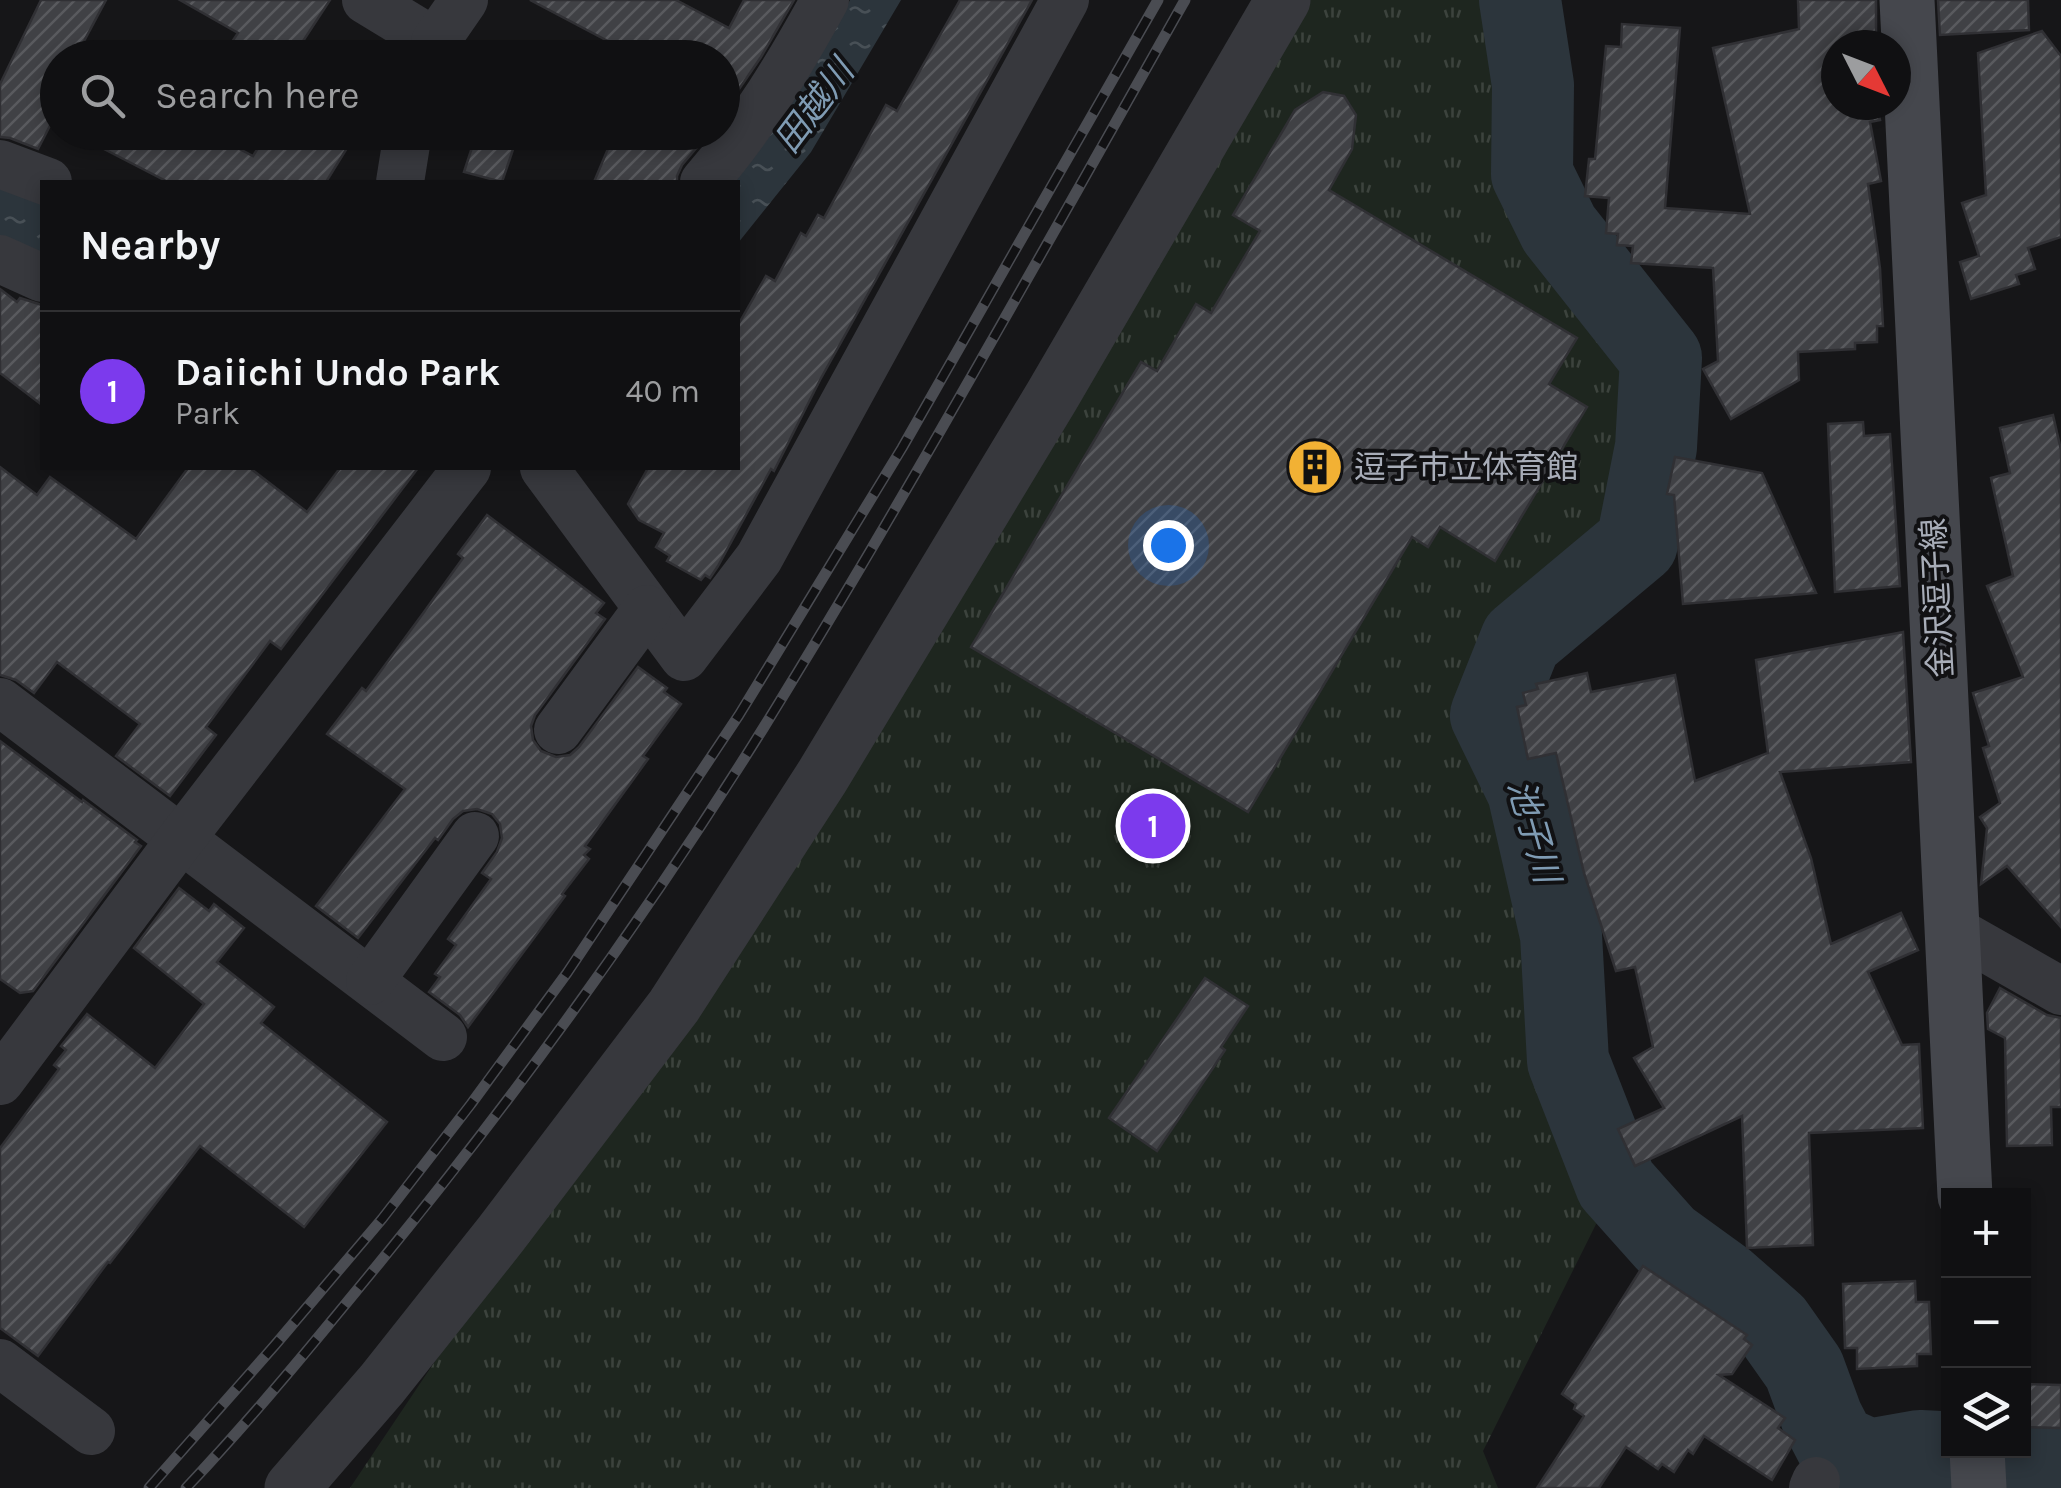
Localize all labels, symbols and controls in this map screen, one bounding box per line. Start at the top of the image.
north arrow [1821,30,1911,120]
search box [40,40,740,150]
water label: 田越川 [766,49,865,161]
icon: search [75,68,130,123]
text: Search here [155,73,359,118]
text: Nearby [80,220,220,270]
text: Daiichi Undo Park [175,350,500,395]
text: 1 [107,373,118,410]
text: 40 m [626,373,700,410]
text: Park [175,395,240,432]
building icon: 逗子市立体育館 [1285,437,1345,497]
place label: 逗子市立体育館 [1354,449,1578,486]
street label: 金沢逗子線 [1915,517,1960,679]
your location [1143,520,1194,571]
water label: 池子川 [1499,775,1569,891]
pin: 1 [1120,788,1186,864]
map controls [1941,1188,2031,1458]
button: + [1941,1188,2031,1278]
button: − [1941,1278,2031,1368]
button: layers [1941,1368,2031,1458]

